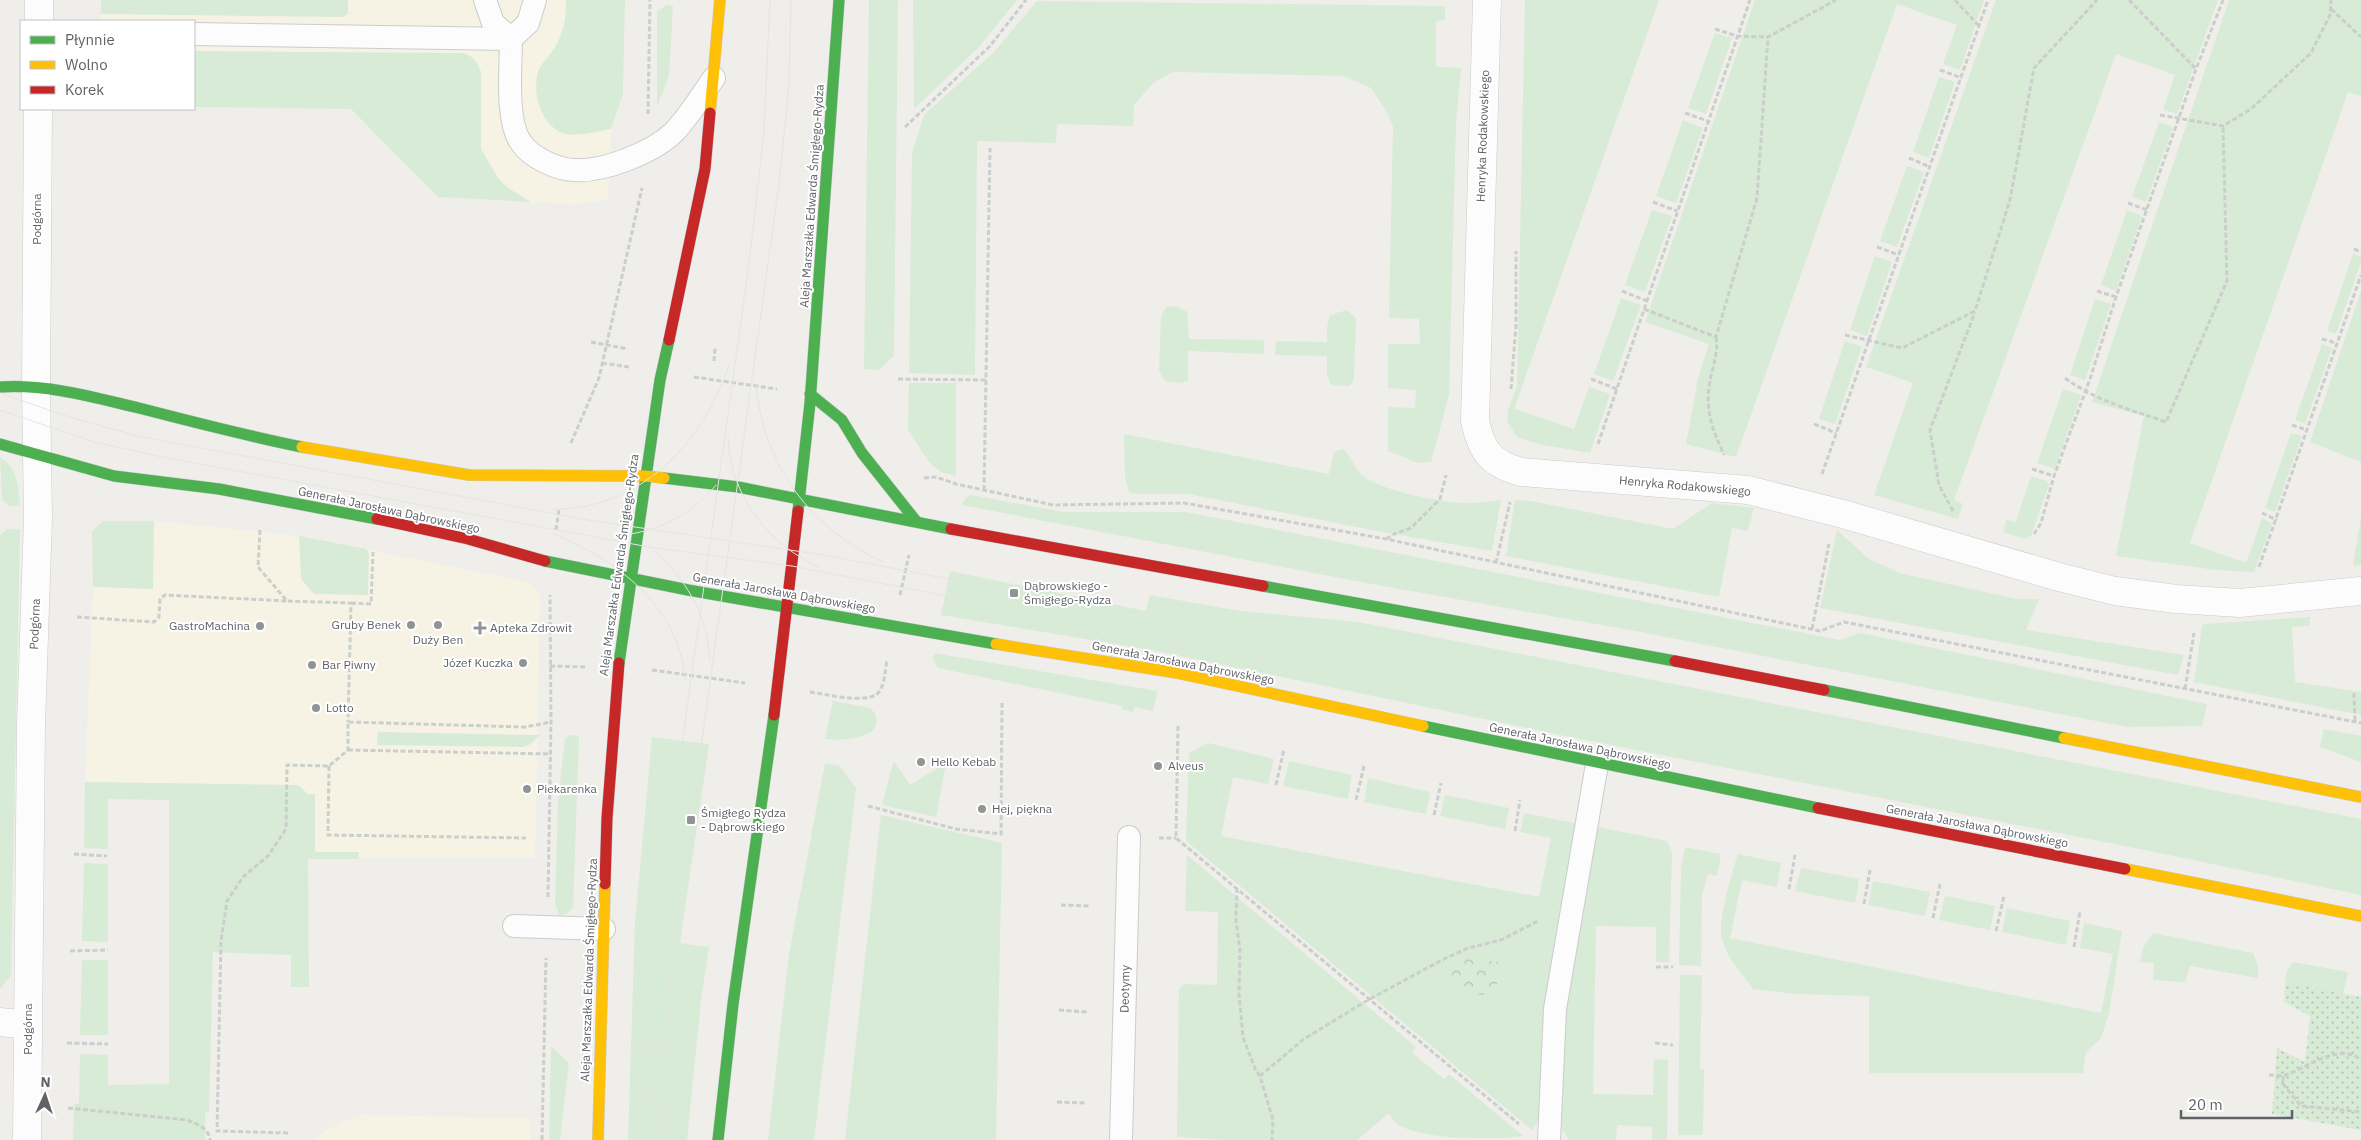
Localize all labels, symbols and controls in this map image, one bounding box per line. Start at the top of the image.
legend [20,20,195,110]
text: Płynnie [65,30,115,49]
text: Wolno [65,55,108,74]
street label: Henryka Rodakowskiego [1473,69,1492,202]
text: Korek [65,80,104,99]
street label: Aleja Marszałka Edwarda Śmigłego-Rydza [796,83,827,308]
street label: Podgórna [29,193,44,245]
street label: Aleja Marszałka Edwarda Śmigłego-Rydza [595,452,642,677]
street label: Henryka Rodakowskiego [1619,472,1752,499]
street label: Generała Jarosława Dąbrowskiego [297,483,482,536]
street label: Generała Jarosława Dąbrowskiego [691,569,877,616]
place label: Dąbrowskiego - Śmigłego-Rydza [1024,578,1112,607]
marker: Dąbrowskiego - Śmigłego-Rydza [1008,587,1020,599]
street label: Podgórna [26,597,43,650]
place label: Gruby Benek [332,617,402,632]
place label: GastroMachina [169,618,251,633]
marker: Gruby Benek [405,619,417,631]
marker: Duży Ben [432,619,444,631]
marker: GastroMachina [254,620,266,632]
place label: Apteka Zdrowit [490,620,572,635]
marker: Apteka Zdrowit [474,622,486,634]
place label: Duży Ben [413,632,463,647]
street label: Generała Jarosława Dąbrowskiego [1091,637,1276,688]
place label: Józef Kuczka [443,655,514,670]
place label: Bar Piwny [322,657,376,672]
marker: Józef Kuczka [517,657,529,669]
marker: Bar Piwny [306,659,318,671]
place label: Lotto [326,700,354,715]
marker: Lotto [310,702,322,714]
street label: Generała Jarosława Dąbrowskiego [1488,719,1673,772]
place label: Hello Kebab [931,754,996,769]
marker: Hello Kebab [915,756,927,768]
place label: Alveus [1168,758,1204,773]
marker: Alveus [1152,760,1164,772]
place label: Piekarenka [537,781,598,796]
marker: Piekarenka [521,783,533,795]
street label: Generała Jarosława Dąbrowskiego [1885,800,2070,851]
place label: Hej, piękna [992,801,1053,816]
marker: Hej, piękna [976,803,988,815]
place label: Śmigłego Rydza - Dąbrowskiego [701,805,787,834]
marker: Śmigłego Rydza - Dąbrowskiego [685,814,697,826]
street label: Aleja Marszałka Edwarda Śmigłego-Rydza [577,857,600,1082]
street label: Deotymy [1117,965,1132,1013]
street label: Podgórna [20,1003,35,1055]
north arrow [20,1070,70,1120]
text: N [40,1073,51,1091]
scale bar [2181,1088,2292,1120]
text: 20 m [2188,1095,2223,1114]

